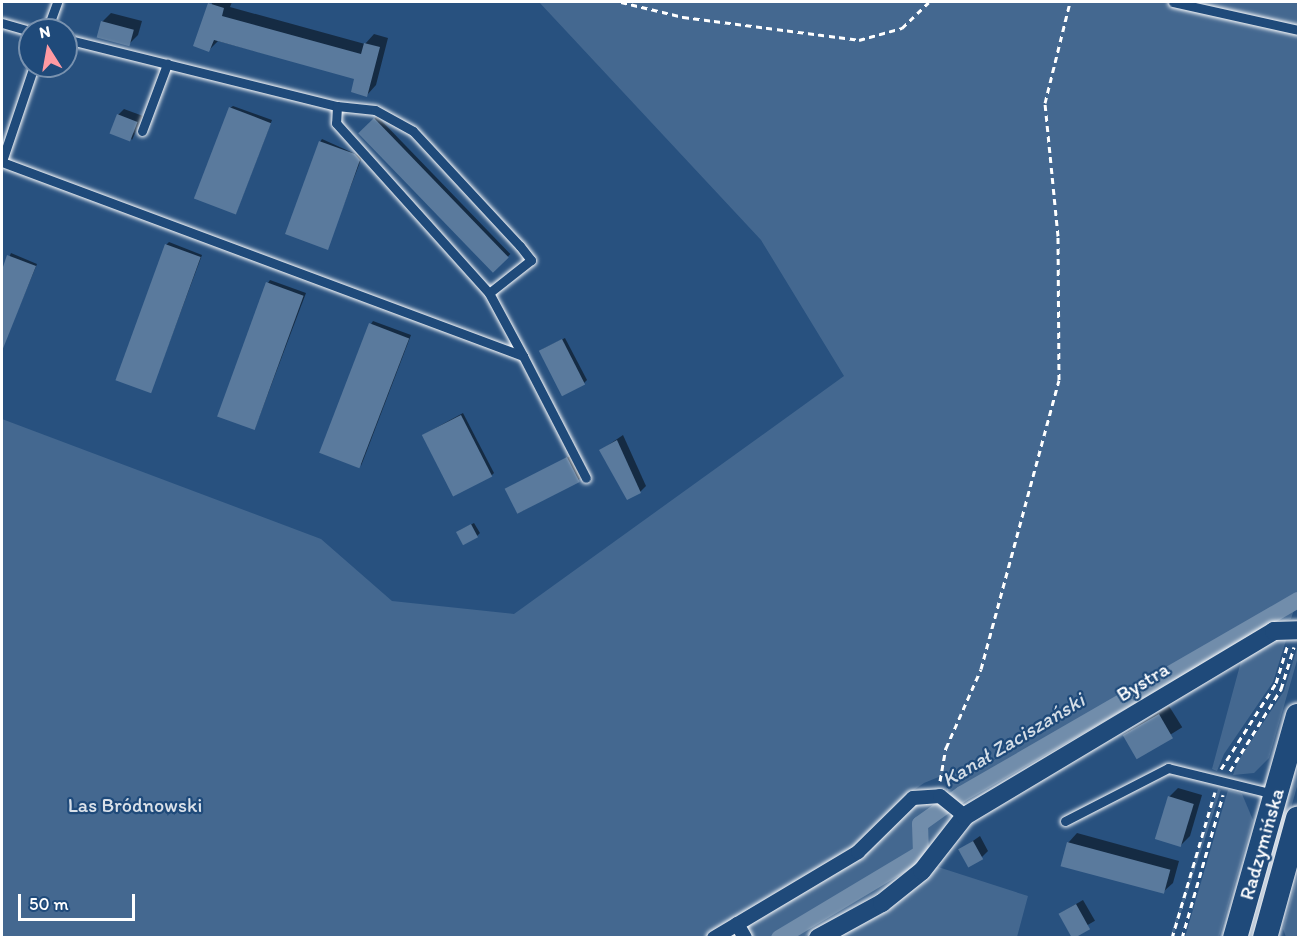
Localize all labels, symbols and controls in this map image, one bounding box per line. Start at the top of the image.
north arrow [18,18,78,78]
text: N [38,21,52,42]
street label: Bystra [1112,657,1174,707]
water label: Kanał Zaciszański [937,687,1089,793]
street label: Radzymińska [1235,785,1289,903]
park label: Las Bródnowski [67,793,203,817]
scale bar [21,882,138,920]
text: 50 m [29,893,69,915]

